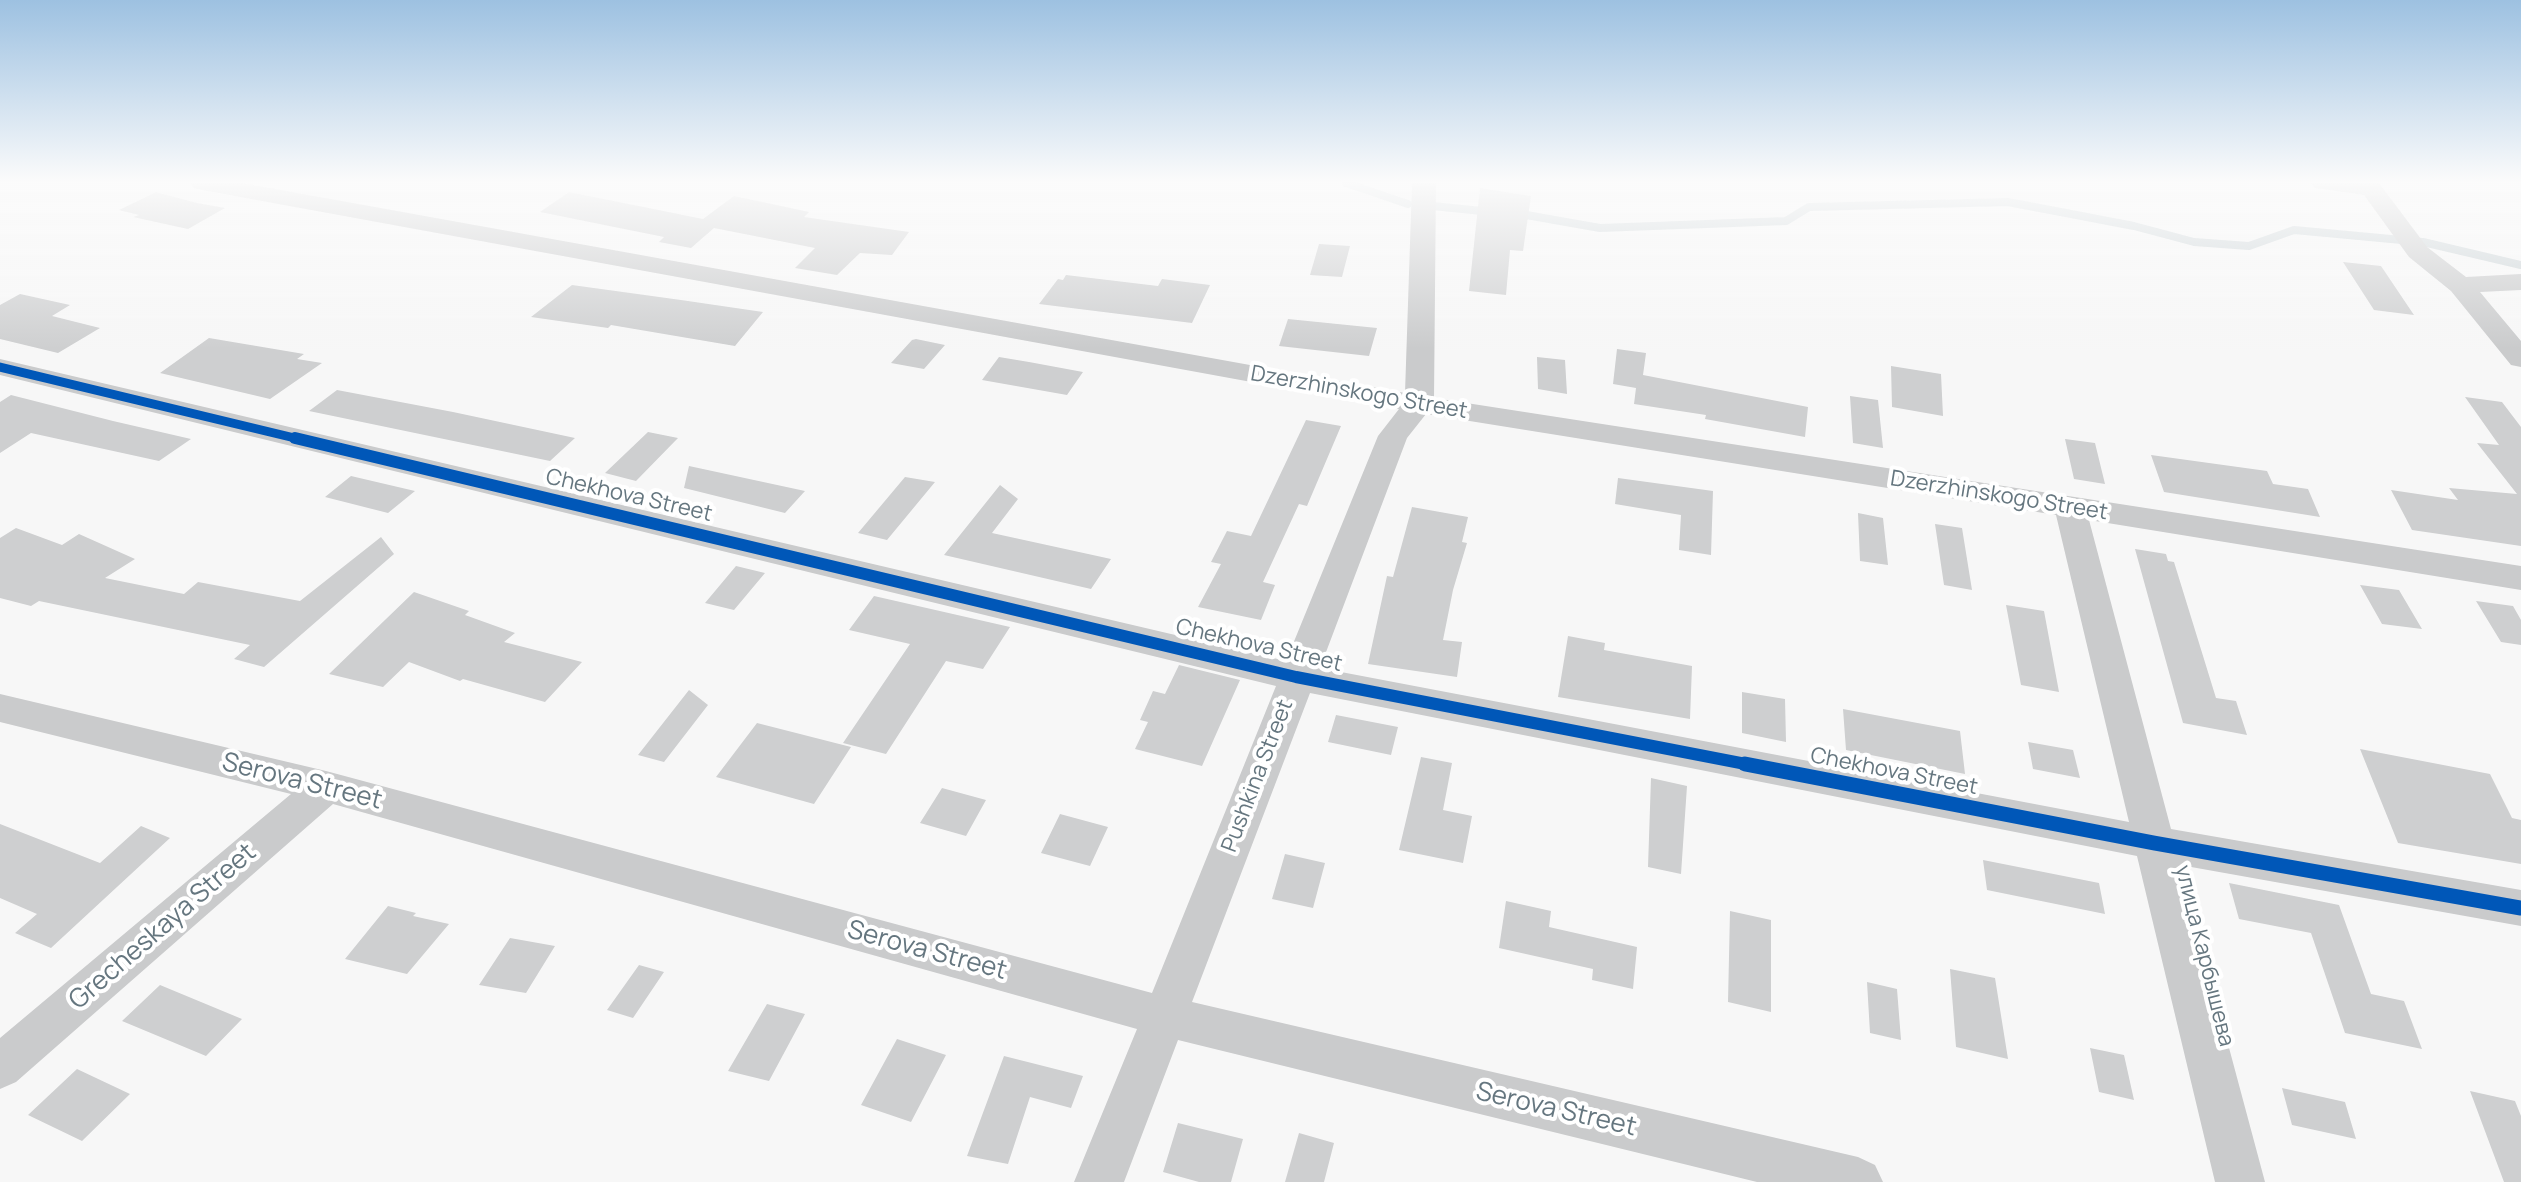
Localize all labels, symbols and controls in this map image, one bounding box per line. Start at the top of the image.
street label: Dzerzhinskogo Street [1249,361,1469,425]
street label: Chekhova Street [543,464,715,528]
street label: Dzerzhinskogo Street [1889,466,2109,526]
street label: Chekhova Street [1173,614,1345,678]
street label: Pushkina Street [1217,696,1299,856]
street label: Chekhova Street [1808,743,1980,801]
street label: Serova Street [219,747,385,817]
street label: Grecheskaya Street [63,837,263,1017]
street label: улица Карбышева [2169,863,2239,1049]
street label: Serova Street [844,915,1010,987]
street label: Serova Street [1473,1076,1639,1144]

